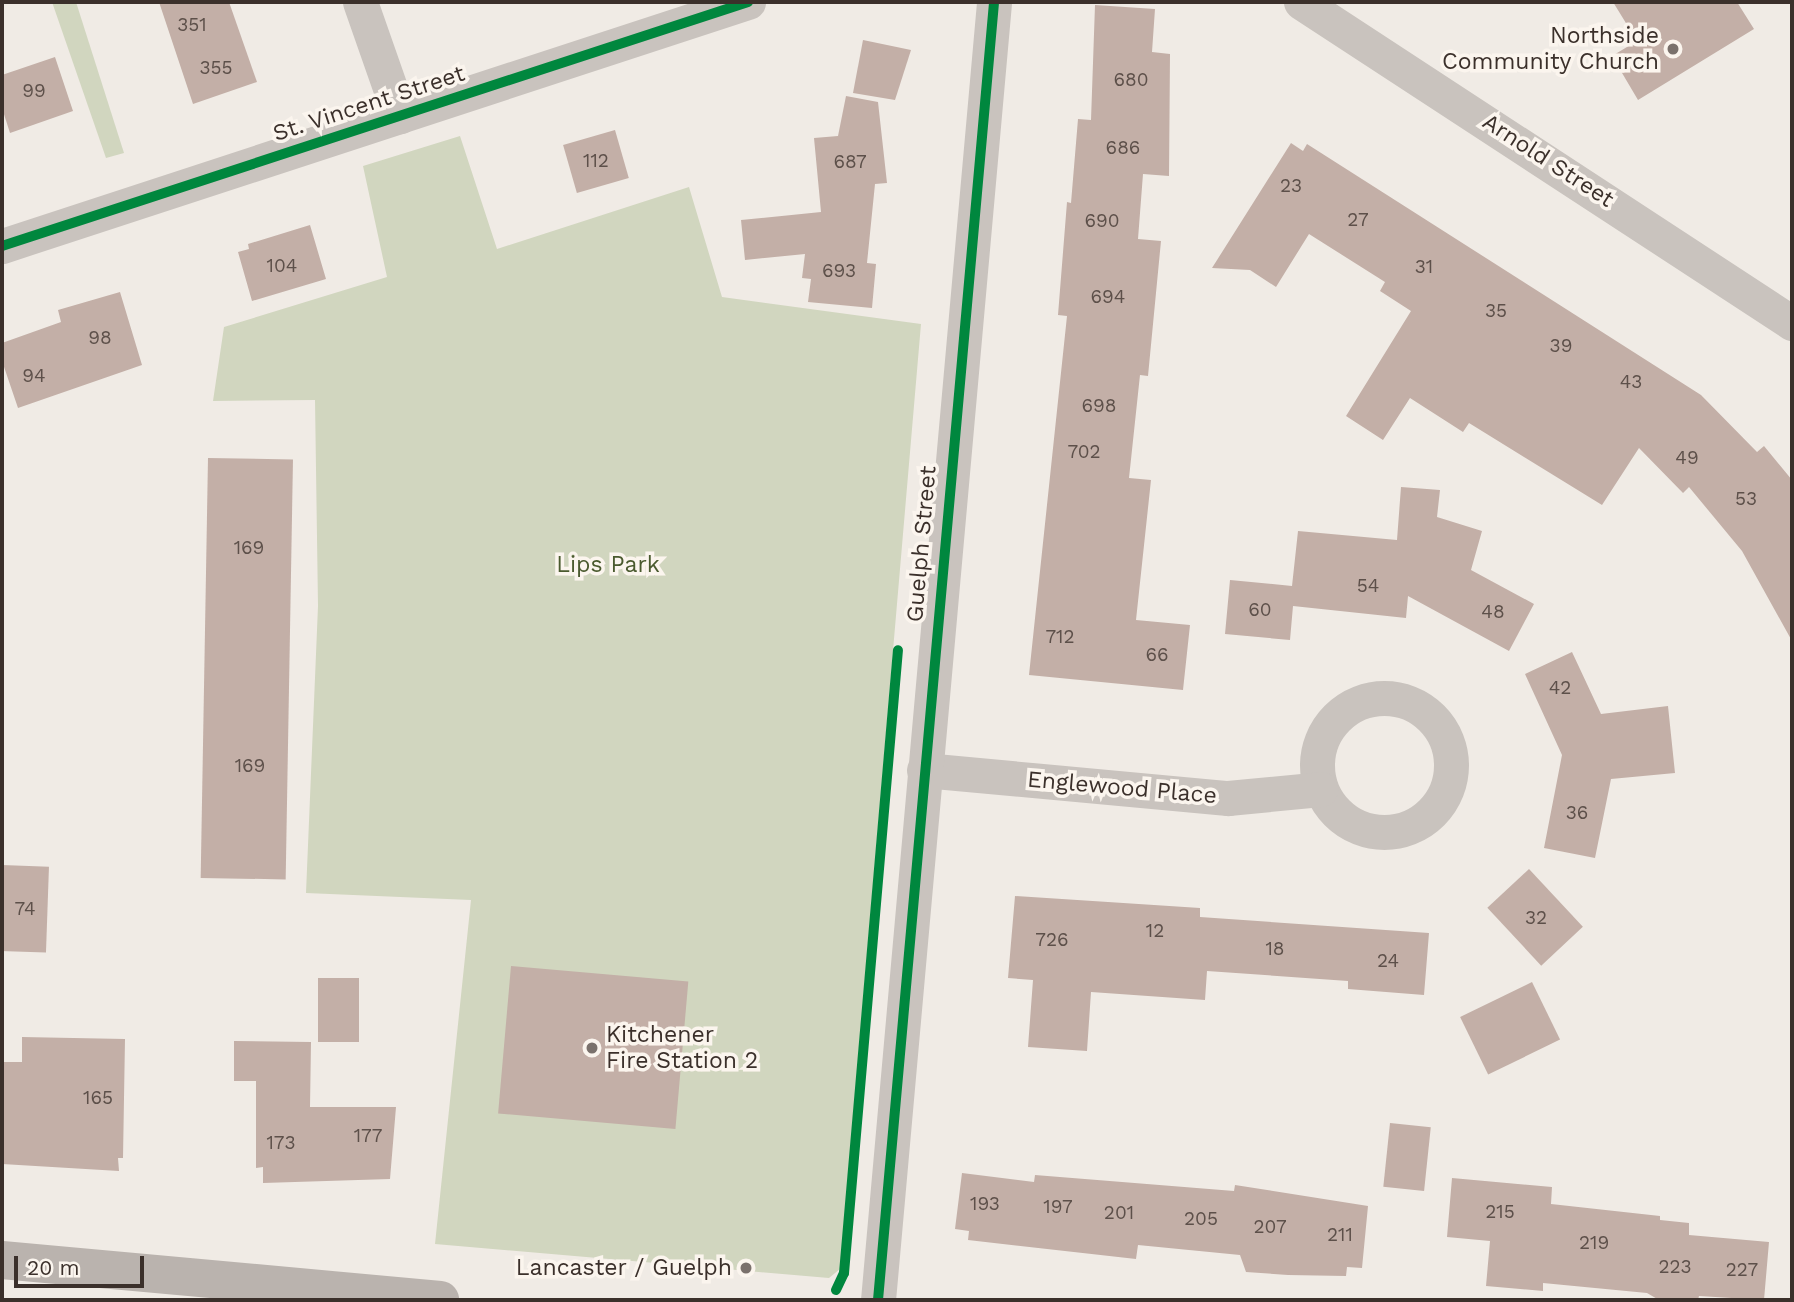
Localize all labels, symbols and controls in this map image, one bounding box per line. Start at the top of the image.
house number: 351 [177,14,207,36]
place label: Northside Community Church [1441,22,1659,76]
marker: Northside Community Church [1665,41,1681,57]
house number: 355 [199,57,233,79]
street label: St. Vincent Street [269,60,469,148]
house number: 680 [1113,69,1149,91]
house number: 99 [22,80,46,102]
street label: Arnold Street [1477,108,1619,214]
house number: 686 [1106,137,1140,159]
house number: 112 [583,150,609,172]
house number: 687 [833,151,867,173]
house number: 23 [1280,175,1302,197]
house number: 27 [1347,209,1369,231]
house number: 690 [1084,210,1120,232]
house number: 104 [267,255,297,277]
house number: 31 [1415,256,1433,278]
house number: 693 [822,260,856,282]
house number: 694 [1091,286,1125,308]
house number: 35 [1485,300,1507,322]
house number: 98 [88,327,112,349]
house number: 39 [1550,335,1572,357]
house number: 94 [22,365,46,387]
house number: 43 [1620,371,1642,393]
house number: 698 [1082,395,1116,417]
house number: 702 [1067,441,1101,463]
house number: 49 [1675,447,1699,469]
street label: Guelph Street [901,465,943,623]
house number: 53 [1735,488,1757,510]
house number: 169 [234,537,264,559]
park label: Lips Park [556,551,660,579]
house number: 54 [1357,575,1379,597]
house number: 60 [1248,599,1272,621]
house number: 48 [1481,601,1505,623]
house number: 712 [1045,626,1075,648]
house number: 66 [1145,644,1169,666]
house number: 42 [1549,677,1571,699]
house number: 169 [235,755,265,777]
street label: Englewood Place [1026,766,1218,810]
house number: 36 [1566,802,1588,824]
house number: 74 [15,898,35,920]
house number: 32 [1525,907,1547,929]
house number: 12 [1146,920,1164,942]
house number: 726 [1035,929,1069,951]
house number: 18 [1265,938,1285,960]
house number: 24 [1377,950,1399,972]
place label: Kitchener Fire Station 2 [606,1021,758,1075]
marker: Kitchener Fire Station 2 [584,1040,600,1056]
house number: 165 [83,1087,113,1109]
house number: 177 [354,1125,382,1147]
house number: 173 [266,1132,296,1154]
house number: 193 [970,1193,1000,1215]
house number: 197 [1043,1196,1073,1218]
house number: 215 [1485,1201,1515,1223]
house number: 201 [1104,1202,1134,1224]
house number: 205 [1184,1208,1218,1230]
house number: 207 [1253,1216,1287,1238]
house number: 211 [1327,1224,1353,1246]
house number: 219 [1579,1232,1609,1254]
scale bar [18,1242,147,1286]
place label: Lancaster / Guelph [515,1254,732,1282]
text: 20 m [27,1255,79,1280]
house number: 223 [1658,1256,1692,1278]
house number: 227 [1726,1259,1758,1281]
marker: Lancaster / Guelph [738,1260,754,1276]

